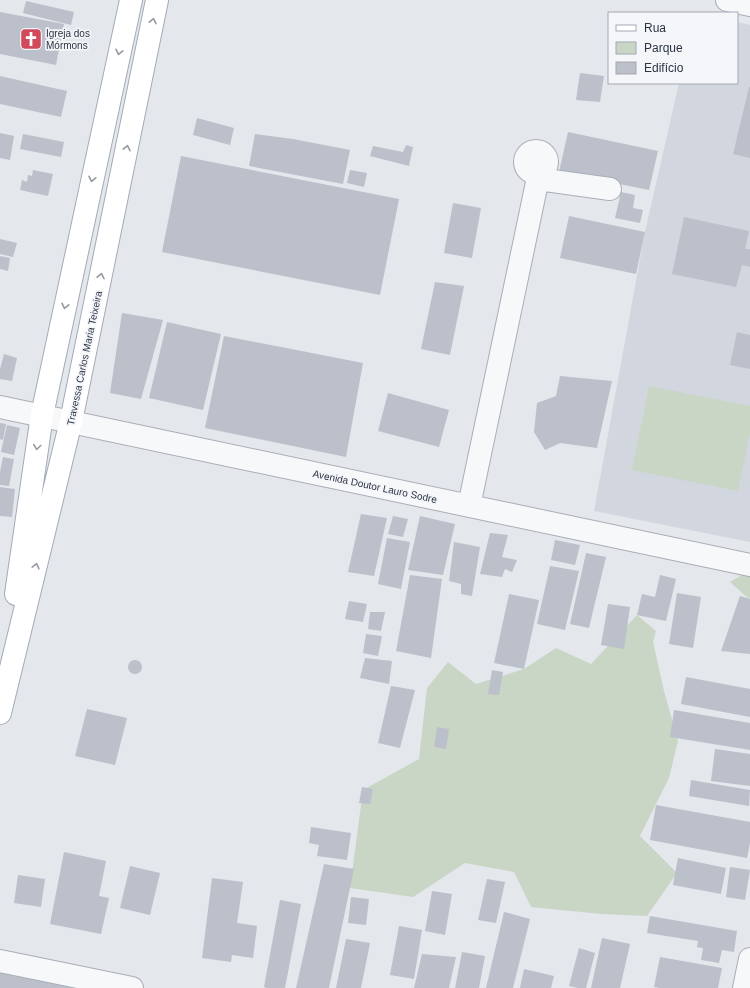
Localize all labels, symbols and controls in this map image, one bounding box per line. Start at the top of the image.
legend [608,12,738,84]
one-way arrow [148,18,157,24]
text: Rua [644,21,666,35]
church icon: Igreja dos Mórmons [18,26,44,52]
place label: Igreja dos Mórmons [46,28,90,51]
text: Parque [644,41,683,55]
one-way arrow [116,49,124,55]
text: Edifício [644,61,684,75]
one-way arrow [122,145,131,151]
one-way arrow [89,176,97,182]
one-way arrow [96,273,105,279]
street label: Travessa Carlos Maria Teixeira [65,289,104,426]
one-way arrow [61,303,69,309]
one-way arrow [33,444,42,450]
street label: Avenida Doutor Lauro Sodre [312,468,438,505]
one-way arrow [31,563,39,570]

